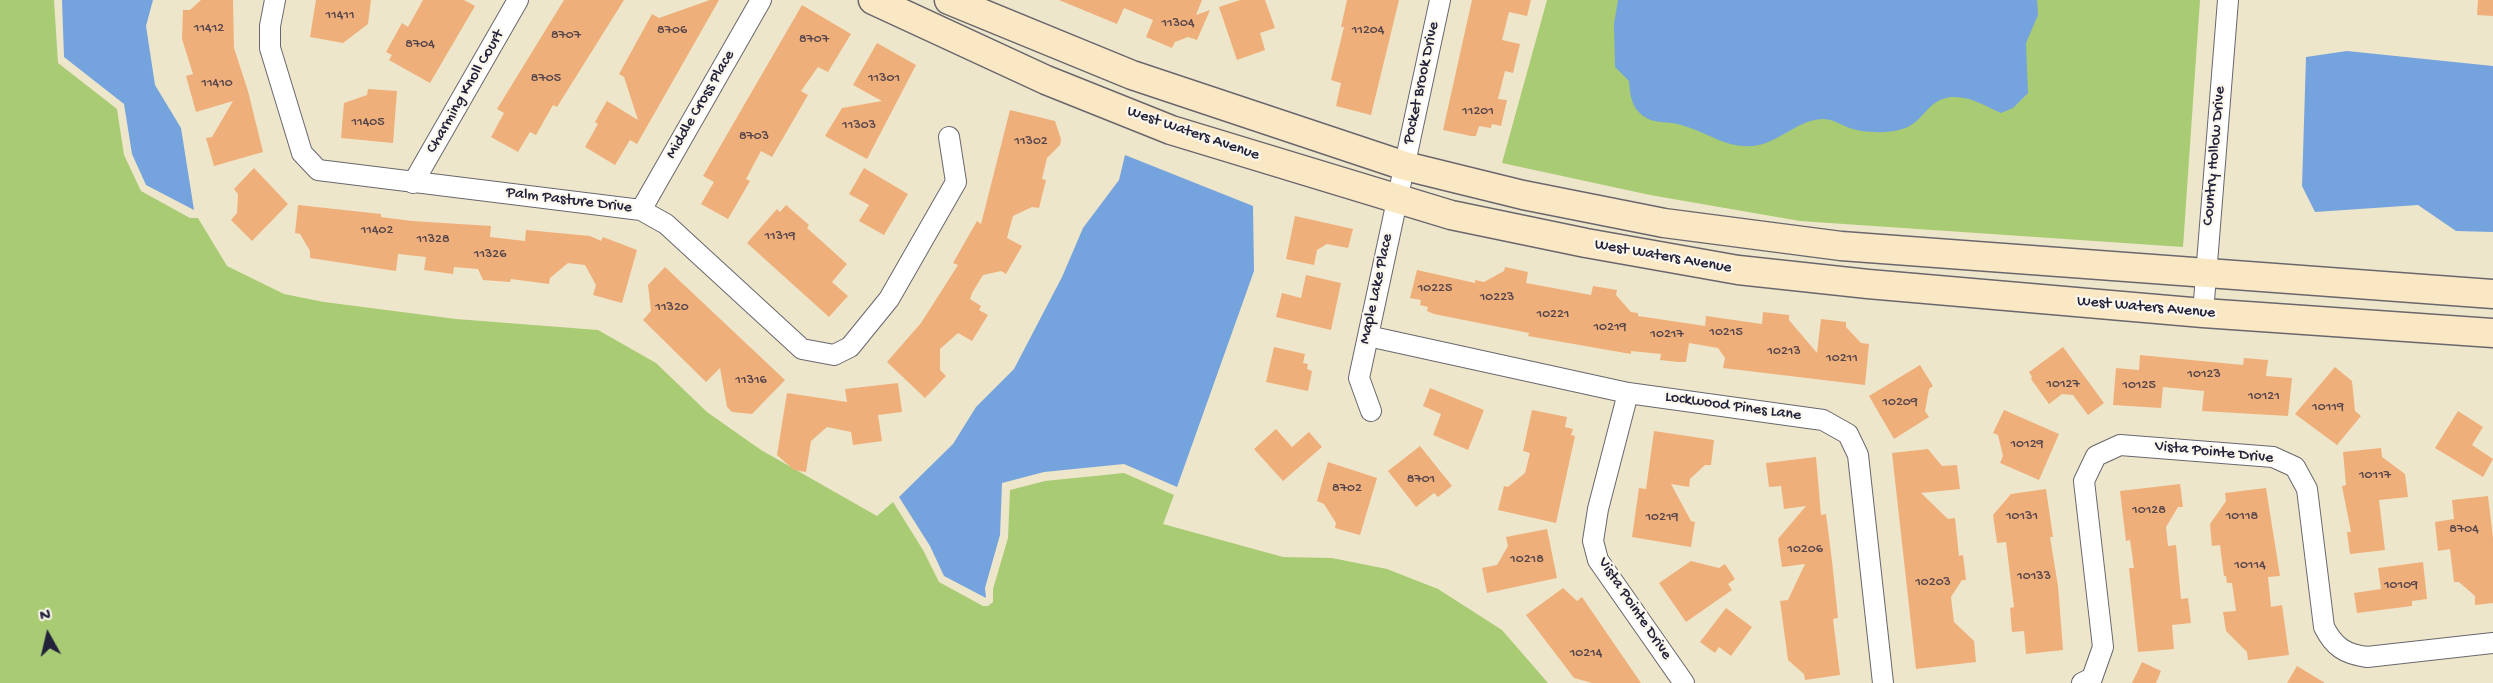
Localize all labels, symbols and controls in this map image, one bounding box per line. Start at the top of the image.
house number: 11411 [325,8,355,24]
house number: 11304 [1161,16,1195,32]
street label: Pocket Brook Drive [1400,20,1444,146]
house number: 11412 [194,21,224,37]
house number: 8706 [657,23,687,39]
house number: 11204 [1352,23,1384,39]
street label: Charming Knoll Court [423,27,509,157]
house number: 8707 [551,28,581,44]
house number: 8707 [799,32,829,48]
house number: 8704 [405,37,435,53]
street label: Middle Cross Place [662,47,740,163]
house number: 8705 [531,71,561,87]
house number: 11301 [868,71,900,87]
house number: 11410 [201,76,233,92]
street label: Country Hollow Drive [2199,86,2231,226]
street label: West Waters Avenue [1124,102,1262,166]
house number: 11201 [1462,104,1494,120]
house number: 11405 [351,115,385,131]
house number: 11303 [842,118,876,134]
house number: 8703 [739,129,769,145]
house number: 11302 [1014,134,1048,150]
street label: Palm Pasture Drive [505,184,633,218]
house number: 11402 [361,223,393,239]
house number: 11319 [764,229,796,245]
house number: 11328 [416,232,450,248]
street label: Maple Lake Place [1356,232,1398,346]
street label: West Waters Avenue [1593,235,1733,279]
house number: 11326 [474,247,506,263]
house number: 10225 [1418,281,1452,297]
house number: 10223 [1480,290,1514,306]
street label: West Waters Avenue [2076,292,2216,324]
house number: 11320 [655,300,689,316]
house number: 10221 [1537,307,1569,323]
house number: 10219 [1593,320,1627,336]
house number: 10215 [1709,325,1743,341]
house number: 10217 [1650,327,1684,343]
house number: 10213 [1767,344,1801,360]
house number: 10211 [1826,351,1858,367]
house number: 10123 [2187,367,2221,383]
house number: 11316 [735,373,767,389]
house number: 10127 [2046,377,2080,393]
house number: 10125 [2122,378,2156,394]
street label: Lockwood Pines Lane [1664,388,1802,426]
house number: 10121 [2248,389,2280,405]
house number: 10209 [1882,395,1918,411]
house number: 10119 [2312,400,2344,416]
house number: 10129 [2010,437,2044,453]
street label: Vista Pointe Drive [2154,437,2274,469]
house number: 10117 [2359,468,2391,484]
house number: 8701 [1407,472,1435,488]
house number: 8702 [1332,481,1362,497]
house number: 10128 [2132,503,2166,519]
house number: 10131 [2006,509,2038,525]
house number: 10118 [2226,509,2258,525]
house number: 10219 [1645,510,1679,526]
house number: 8704 [2449,522,2479,538]
house number: 10206 [1787,542,1823,558]
house number: 10218 [1510,552,1544,568]
street label: Vista Pointe Drive [1593,554,1675,664]
house number: 10114 [2234,558,2266,574]
house number: 10133 [2017,569,2051,585]
house number: 10203 [1915,575,1951,591]
house number: 10109 [2384,578,2418,594]
north arrow [18,605,78,665]
text: N [39,607,52,627]
house number: 10214 [1570,646,1602,662]

